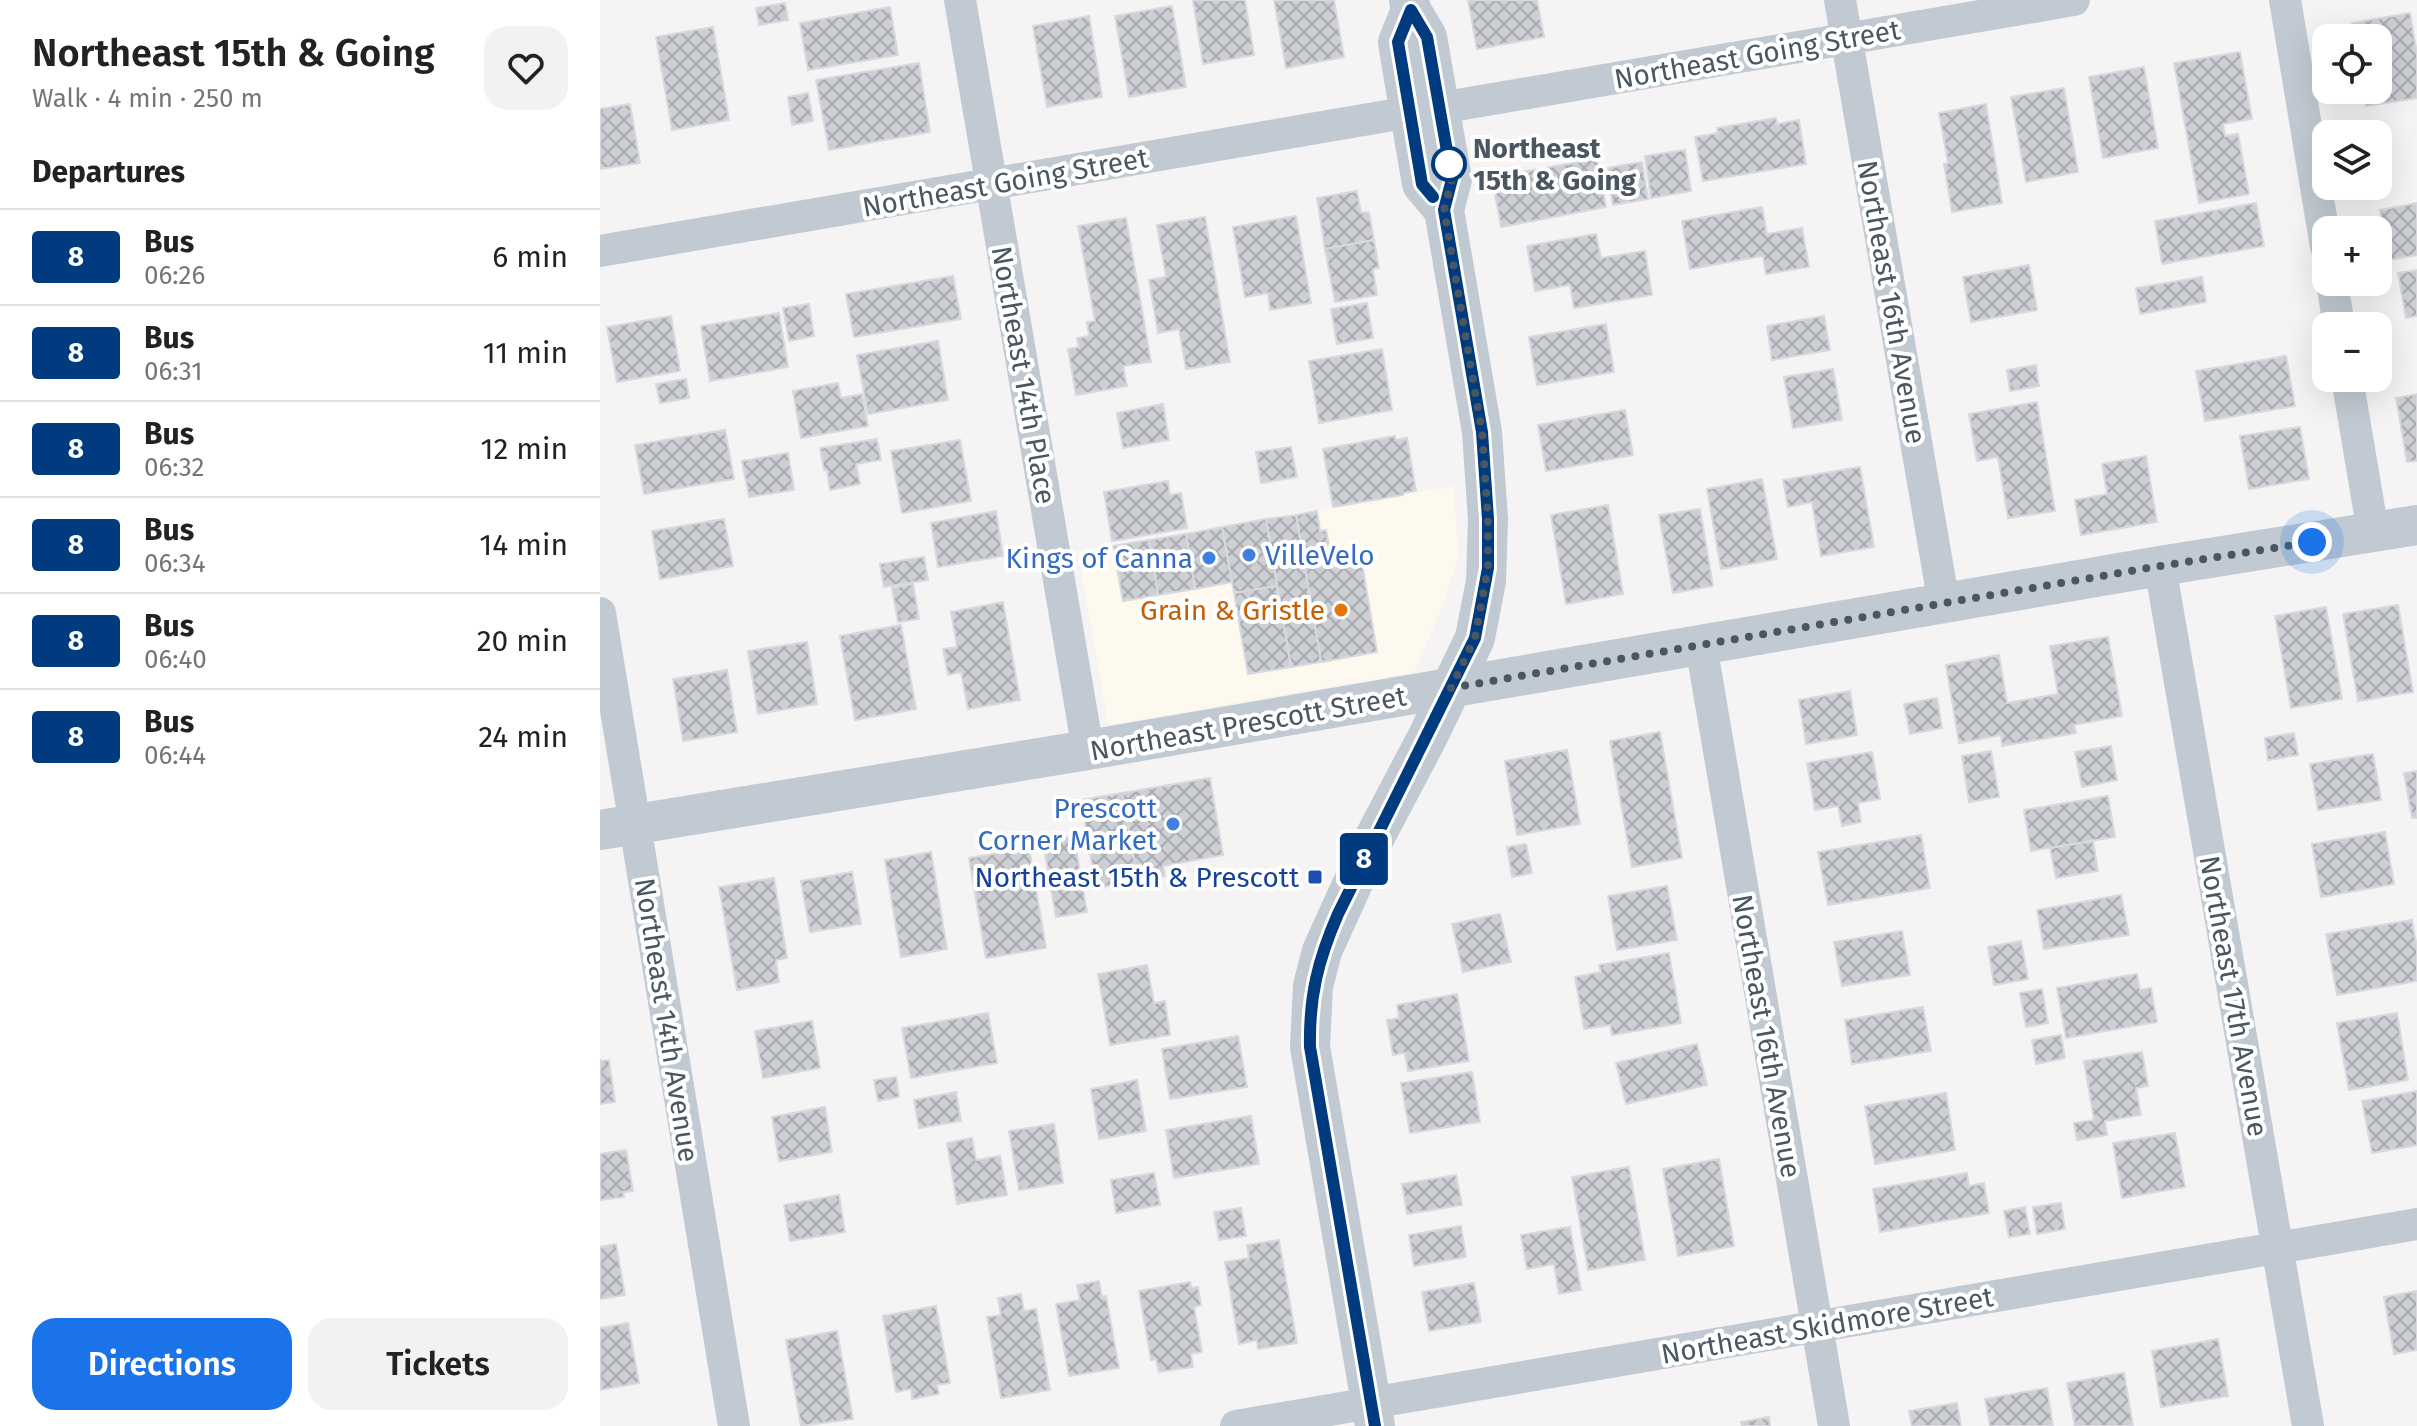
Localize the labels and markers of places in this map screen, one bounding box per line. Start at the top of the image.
place label: Northeast 15th & Going [1473,132,1637,197]
marker: Northeast 15th & Going [1432,147,1466,181]
place label: VilleVelo [1265,539,1375,572]
place label: Kings of Canna [1006,542,1193,575]
marker: VilleVelo [1240,546,1258,564]
marker: Kings of Canna [1200,549,1218,567]
place label: Grain & Gristle [1140,594,1325,627]
marker: Grain & Gristle [1332,601,1350,619]
place label: Prescott Corner Market [978,792,1158,857]
marker: Prescott Corner Market [1164,815,1182,833]
place label: Northeast 15th & Prescott [975,861,1300,894]
marker: Northeast 15th & Prescott [1306,868,1324,886]

